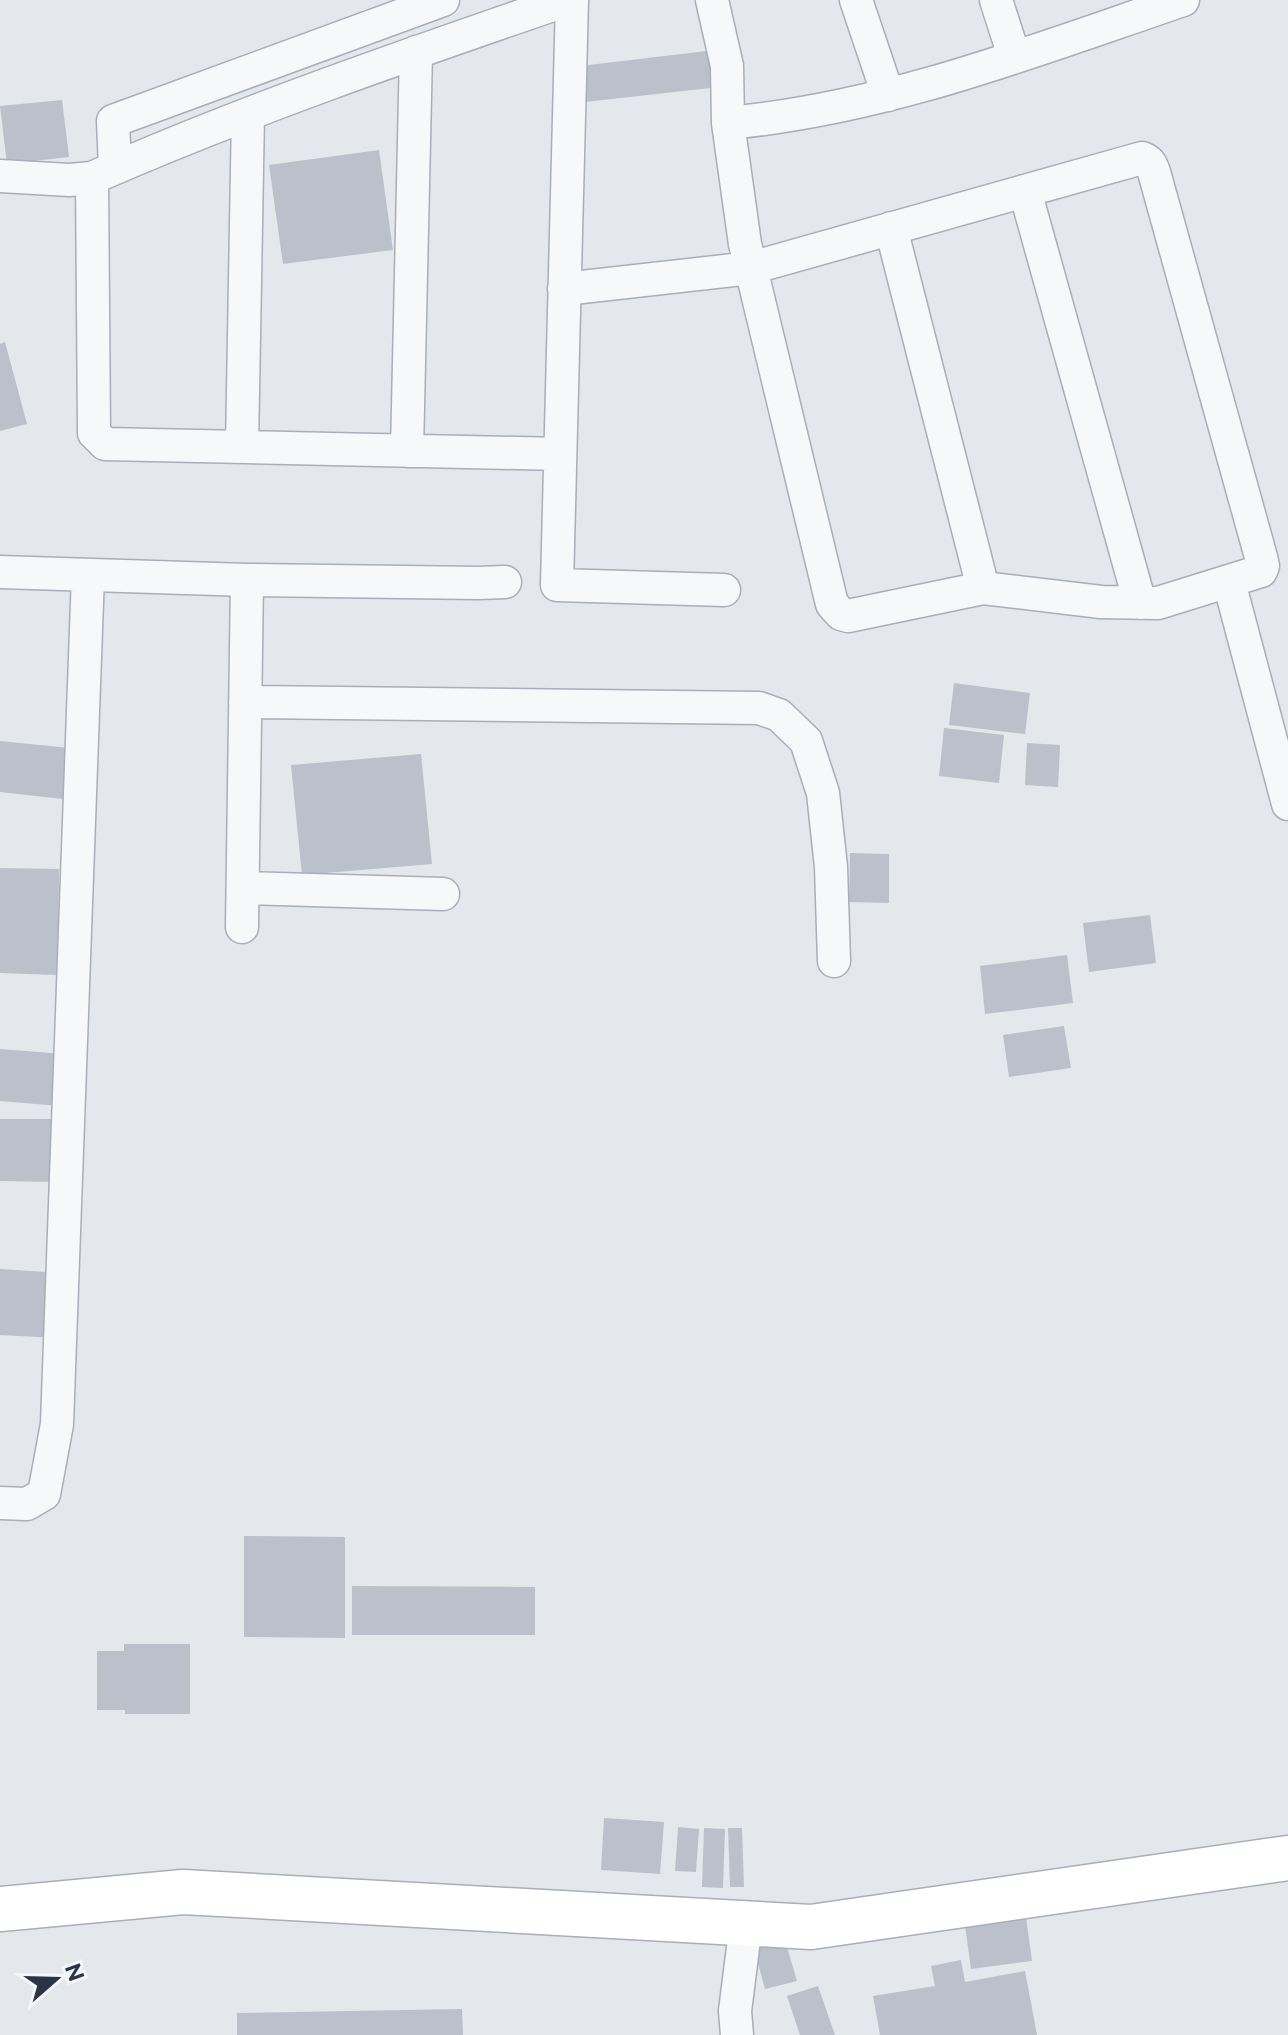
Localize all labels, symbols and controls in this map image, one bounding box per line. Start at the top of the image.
north arrow [16,1939,96,2019]
text: N [60,1960,90,1984]

